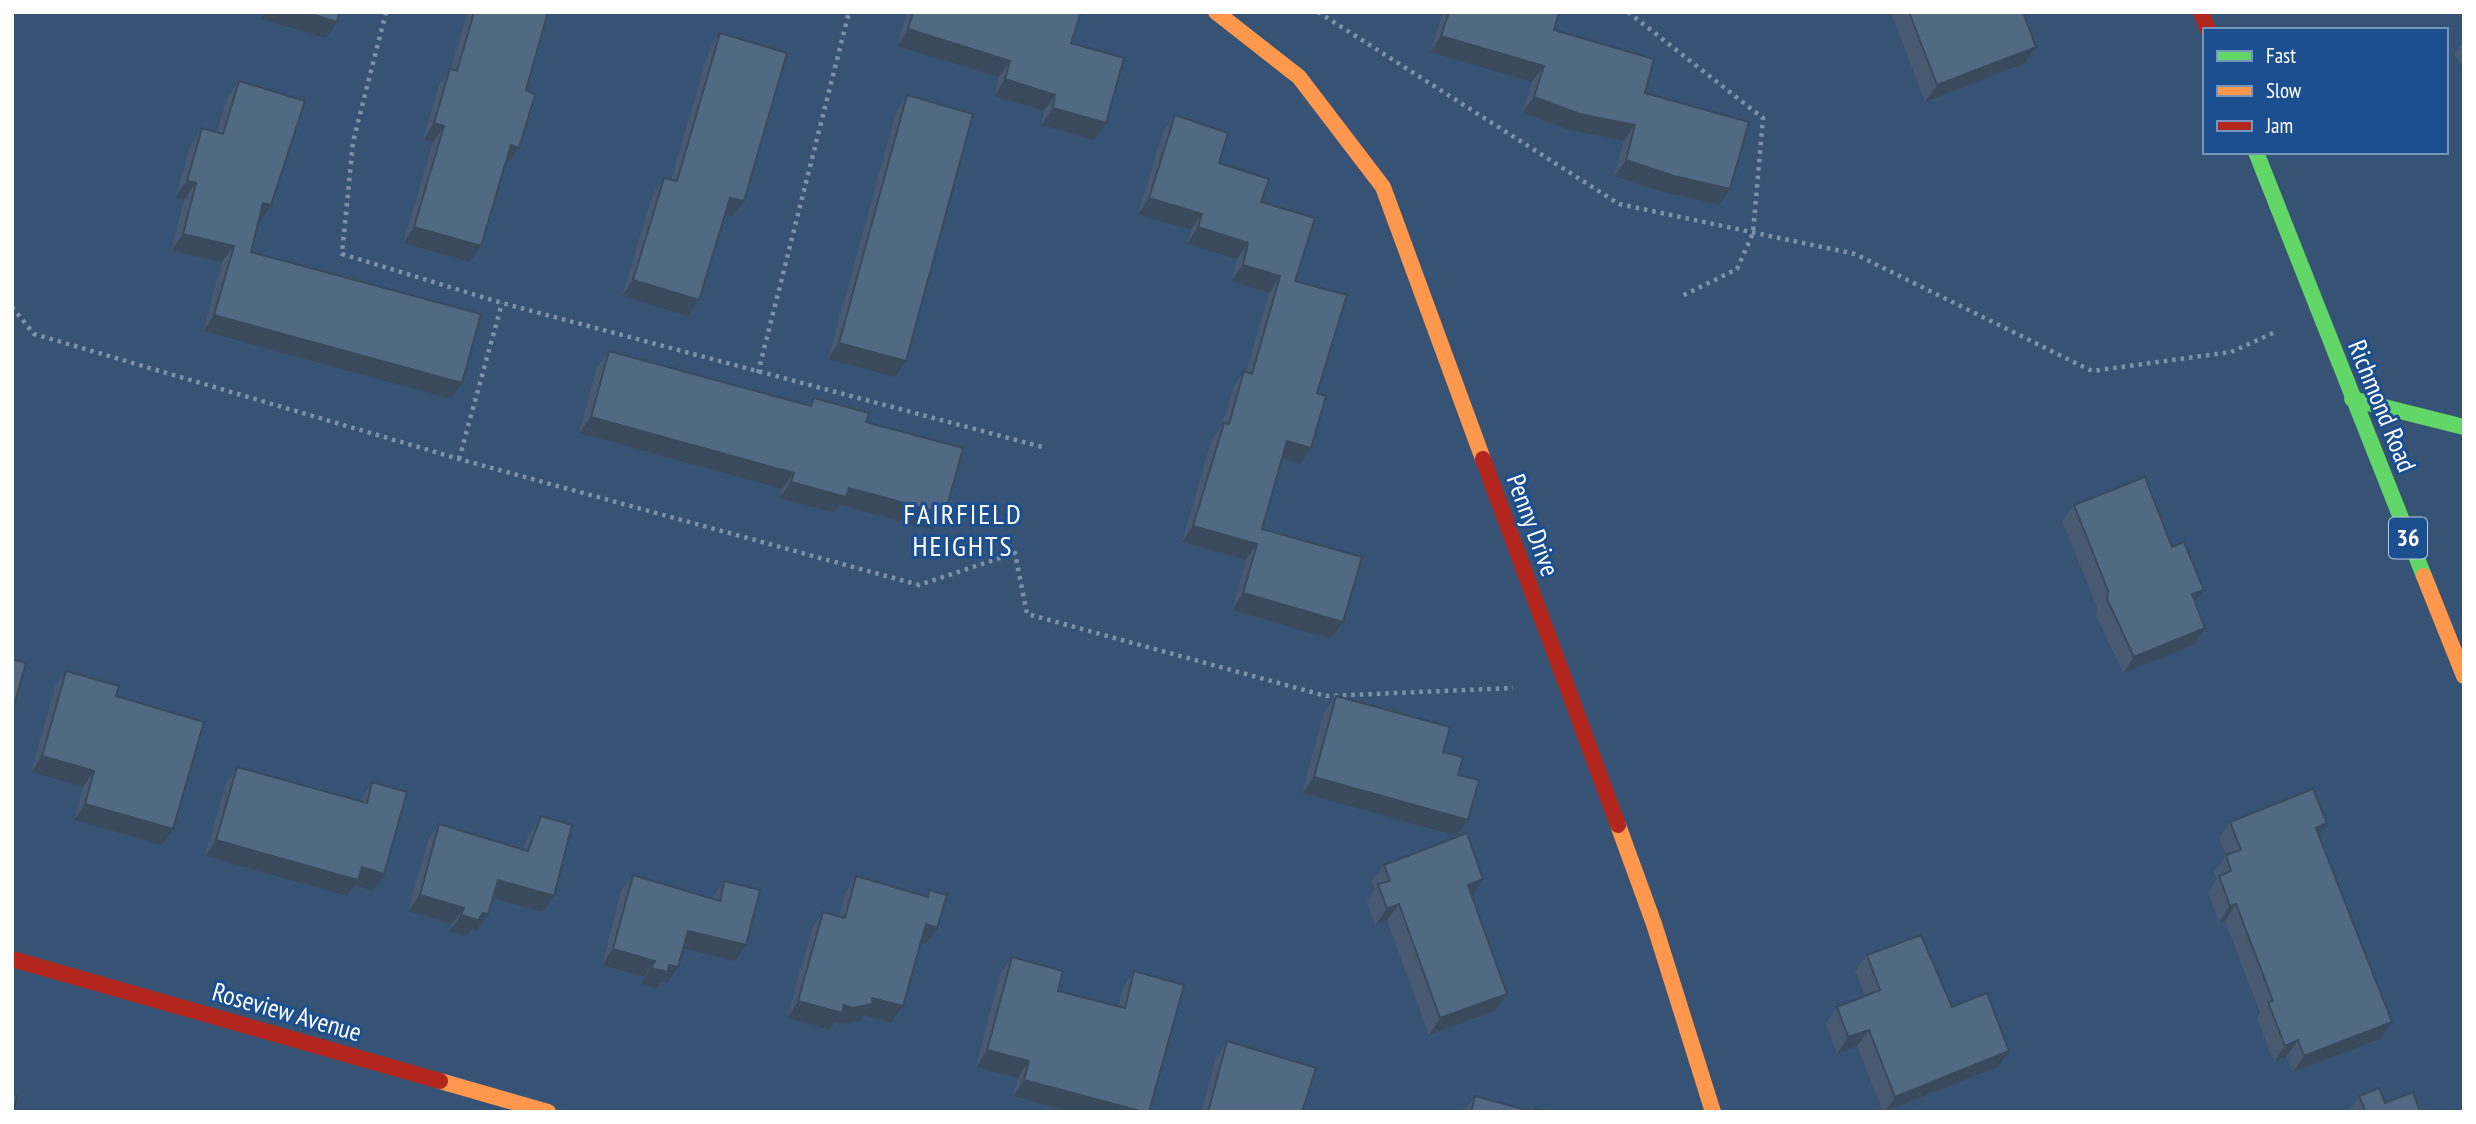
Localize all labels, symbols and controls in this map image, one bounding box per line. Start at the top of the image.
legend [2203,28,2448,154]
text: Fast [2266,42,2296,69]
text: Slow [2266,77,2302,104]
text: Jam [2265,112,2293,139]
street label: Richmond Road [2341,335,2424,477]
street label: Penny Drive [1500,469,1567,580]
district label: FAIRFIELD HEIGHTS [903,495,1023,564]
road number: 36 [2389,518,2427,558]
street label: Roseview Avenue [209,975,365,1049]

